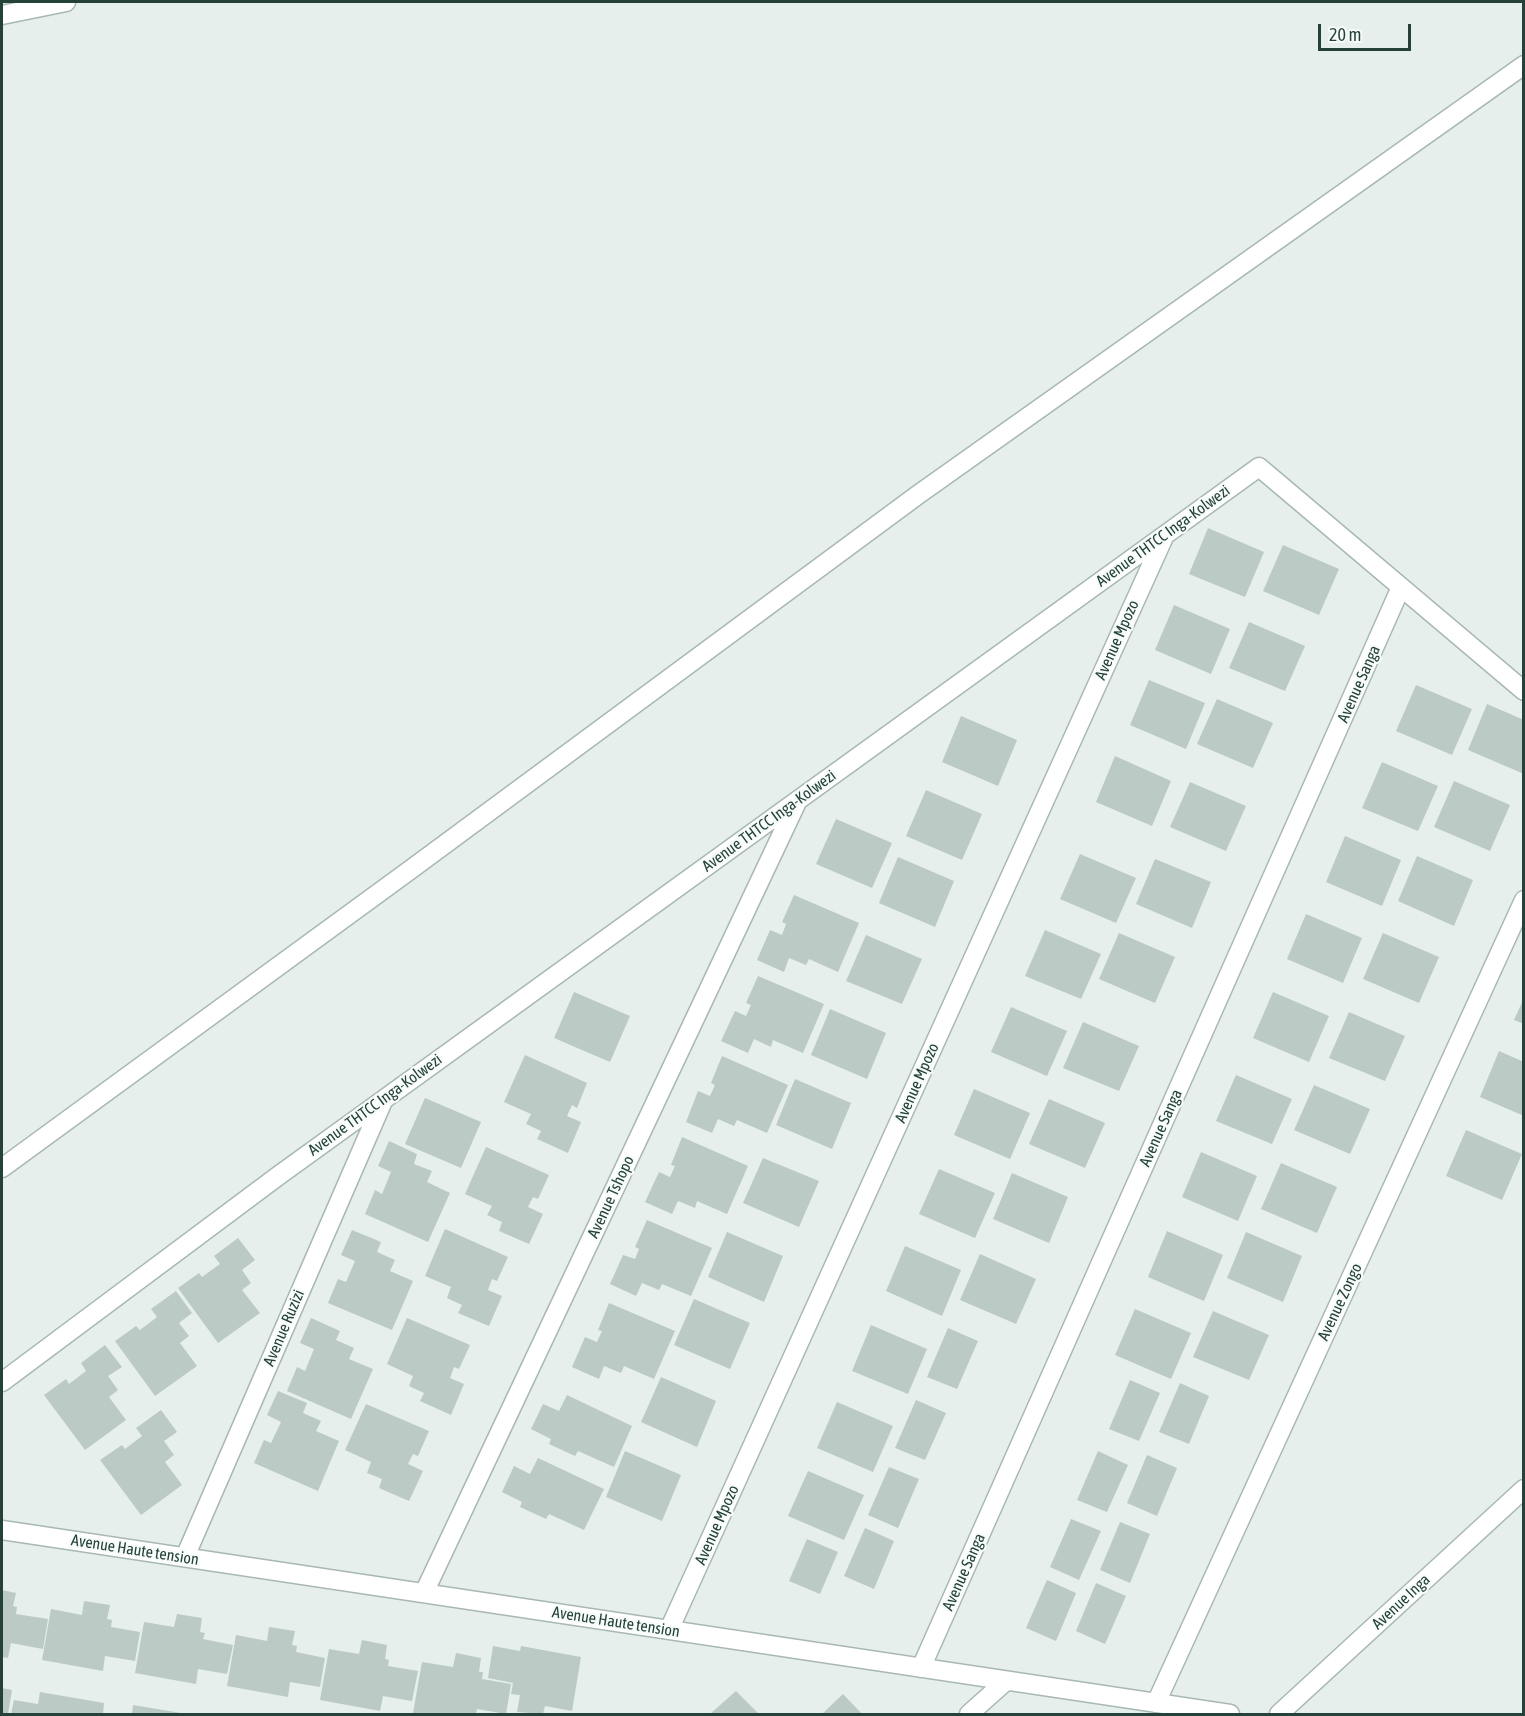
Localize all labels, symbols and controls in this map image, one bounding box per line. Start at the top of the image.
scale bar [1321,12,1414,50]
text: 20 m [1329,24,1361,45]
street label: Avenue THTCC Inga-Kolwezi [1092,481,1234,591]
street label: Avenue Mpozo [1091,597,1143,683]
street label: Avenue Sanga [1333,642,1385,726]
street label: Avenue THTCC Inga-Kolwezi [698,766,840,876]
street label: Avenue Mpozo [891,1040,943,1126]
street label: Avenue THTCC Inga-Kolwezi [304,1050,446,1160]
street label: Avenue Sanga [1135,1086,1187,1170]
street label: Avenue Tshopo [584,1153,638,1241]
street label: Avenue Zongo [1314,1260,1366,1344]
street label: Avenue Ruzizi [259,1287,309,1369]
street label: Avenue Mpozo [691,1482,743,1568]
street label: Avenue Haute tension [70,1530,200,1570]
street label: Avenue Sanga [938,1530,990,1614]
street label: Avenue Inga [1368,1570,1434,1634]
street label: Avenue Haute tension [551,1602,681,1642]

